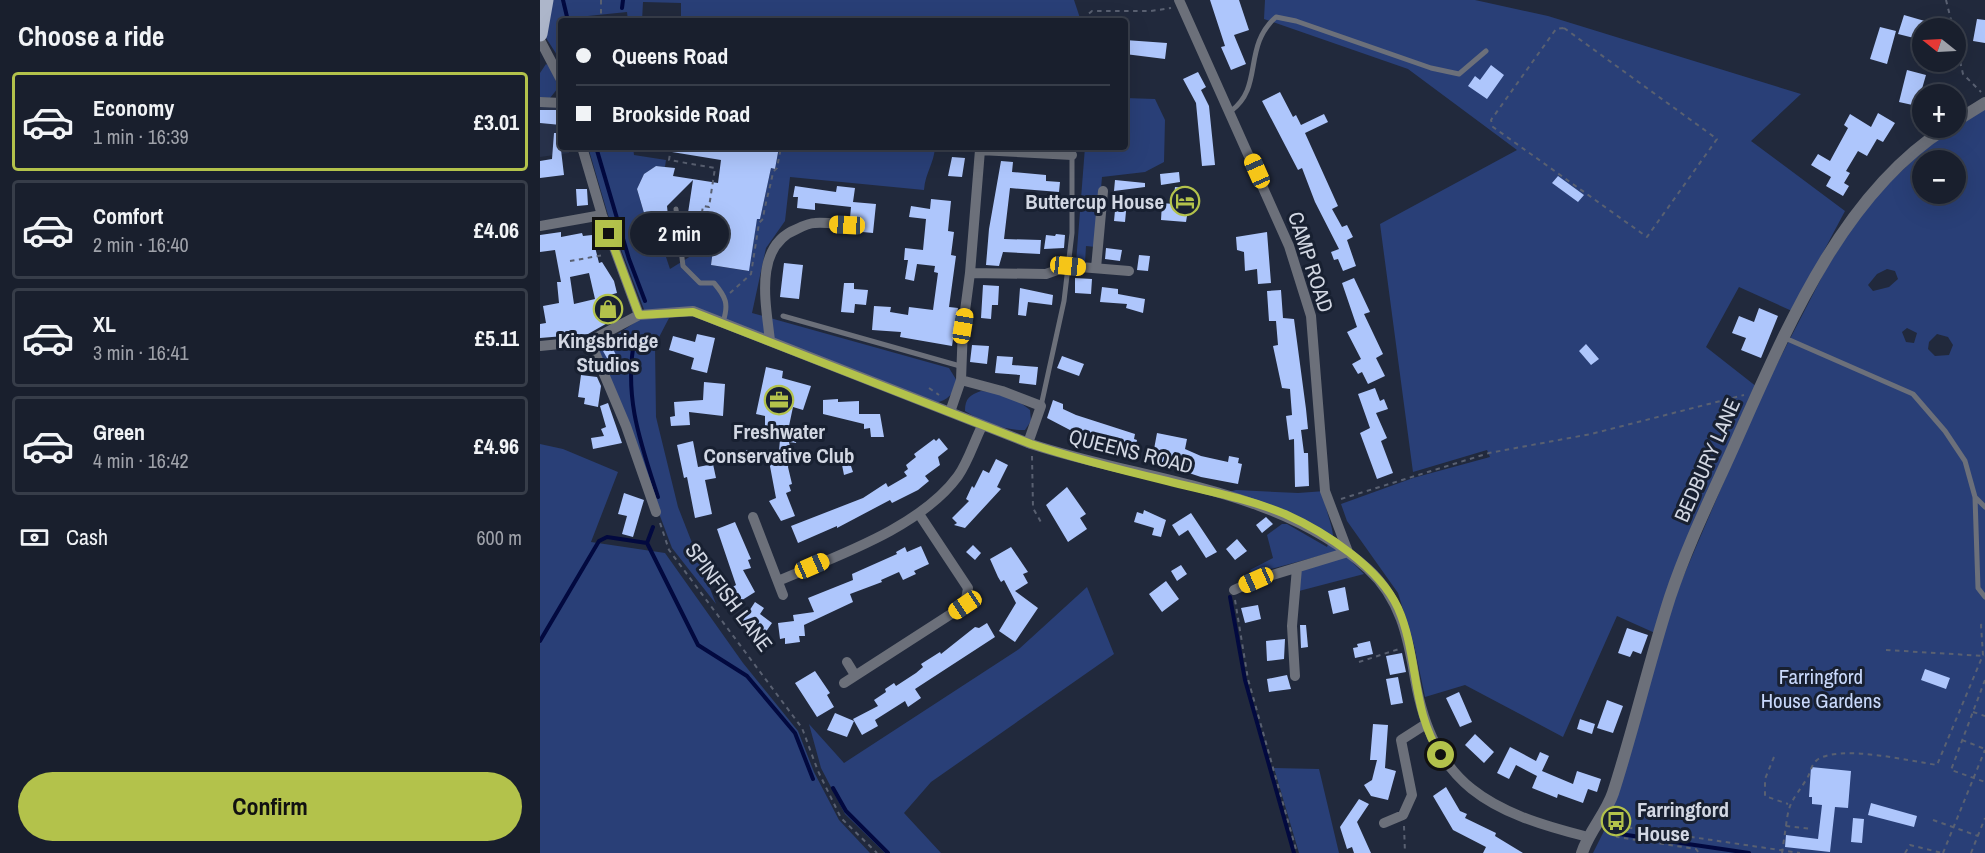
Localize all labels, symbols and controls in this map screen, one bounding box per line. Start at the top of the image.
text: Choose a ride [18,18,164,54]
north arrow [1912,18,1966,72]
map controls [1912,18,1966,204]
text: Queens Road [612,41,728,71]
button: + [1912,84,1966,138]
text: Economy [93,93,174,123]
icon: car [21,95,75,149]
text: Brookside Road [612,99,750,129]
text: £3.01 [474,107,519,137]
text: 1 min · 16:39 [93,123,189,150]
button: − [1912,150,1966,204]
car [1241,151,1273,191]
hotel icon: Buttercup House [1169,185,1201,217]
place label: Buttercup House [1025,187,1164,216]
text: Comfort [93,201,163,231]
icon: car [21,203,75,257]
street label: CAMP ROAD [1281,208,1341,316]
callout: 2 min [630,213,729,255]
text: £4.06 [474,215,519,245]
car [829,215,865,235]
route end [595,220,622,247]
text: 2 min [658,220,701,247]
text: 2 min · 16:40 [93,231,189,258]
car [1049,255,1087,277]
shop icon: Kingsbridge Studios [592,293,624,325]
car [951,307,975,345]
text: XL [93,309,116,339]
icon: car [21,311,75,365]
text: £5.11 [475,323,519,353]
place label: Kingsbridge Studios [558,326,658,379]
text: 3 min · 16:41 [93,339,189,366]
office icon: Freshwater Conservative Club [763,384,795,416]
street label: BEDBURY LANE [1667,394,1747,526]
text: Green [93,417,145,447]
place label: Freshwater Conservative Club [703,417,855,470]
icon: car [21,419,75,473]
street label: QUEENS ROAD [1066,422,1196,480]
text: £4.96 [474,431,519,461]
text: 4 min · 16:42 [93,447,189,474]
icon: cash [18,521,51,554]
text: Cash [66,522,108,552]
text: 600 m [476,524,522,551]
street label: SPINFISH LANE [679,537,779,657]
car [792,550,832,582]
car [1236,564,1276,596]
car [945,587,985,623]
park label: Farringford House Gardens [1761,662,1881,715]
route start [1427,741,1454,768]
button: Confirm [18,772,522,841]
place label: Farringford House [1637,795,1729,848]
bus stop icon: Farringford House [1600,805,1632,837]

